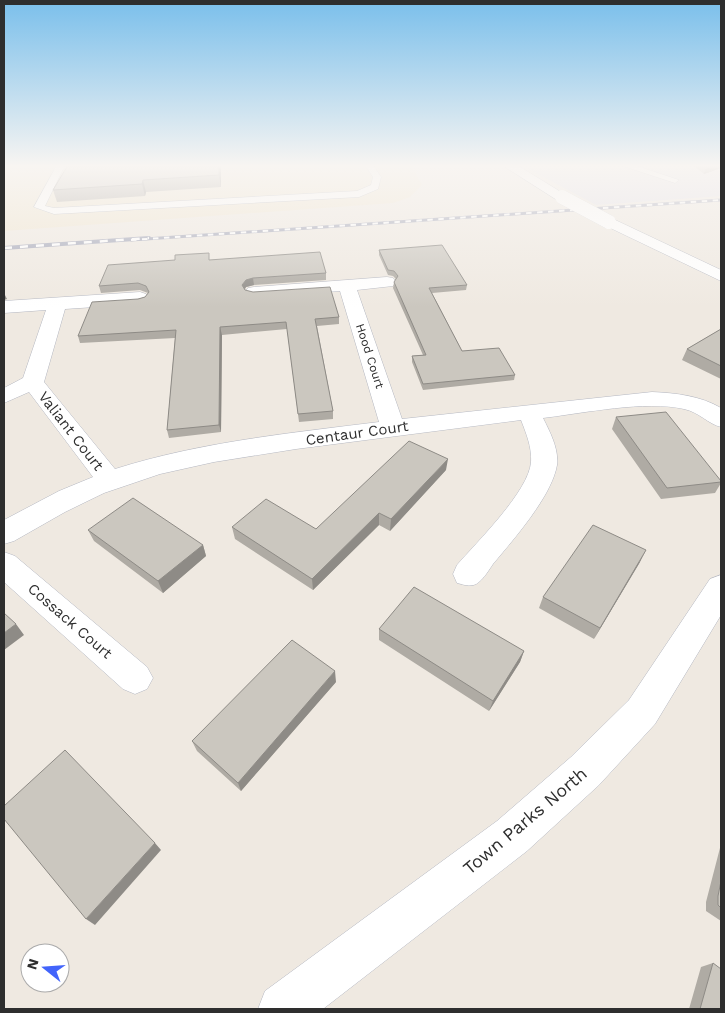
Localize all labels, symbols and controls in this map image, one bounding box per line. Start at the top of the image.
street label: Hood Court [353,322,387,390]
street label: Valiant Court [35,388,108,475]
street label: Centaur Court [304,417,410,449]
street label: Cossack Court [24,580,116,663]
street label: Town Parks North [458,763,591,879]
north arrow [20,943,70,993]
text: N [23,957,42,971]

